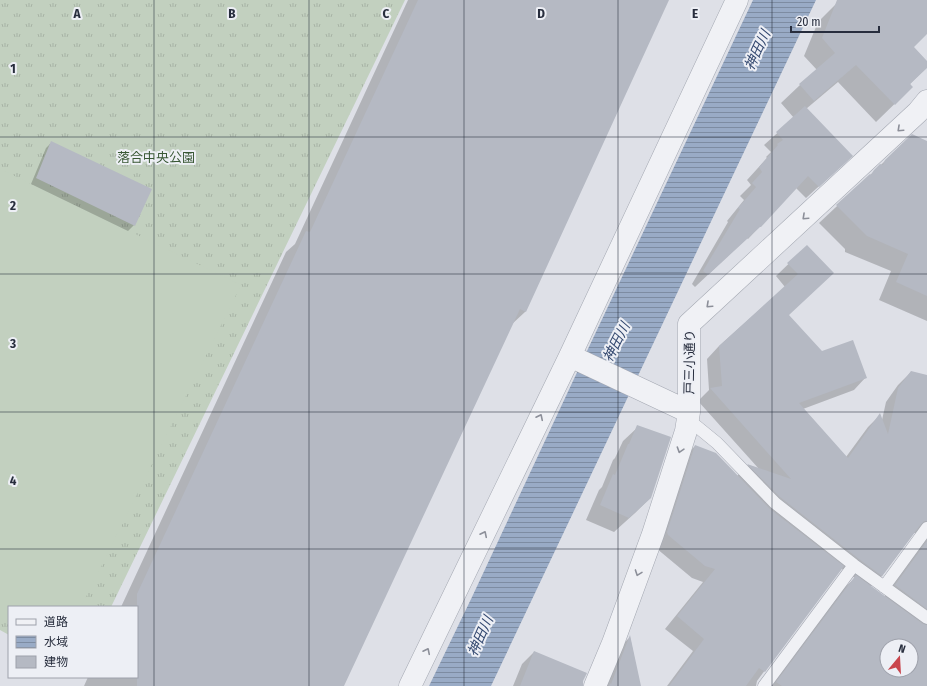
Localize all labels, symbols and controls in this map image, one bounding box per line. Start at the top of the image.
text: A [72,6,81,21]
text: B [228,6,236,21]
text: C [383,6,390,21]
text: D [537,6,545,21]
text: E [692,6,698,21]
scale bar [791,8,879,34]
text: 20 m [797,15,821,29]
water label: 神田川 [741,26,775,73]
text: 1 [10,61,16,76]
one-way arrow [897,124,905,131]
park label: 落合中央公園 [117,150,195,165]
text: 2 [9,198,16,213]
one-way arrow [802,212,809,219]
one-way arrow [706,300,714,308]
water label: 神田川 [599,318,634,365]
street label: 戸三小通り [681,329,698,395]
text: 3 [9,336,16,351]
one-way arrow [535,414,543,421]
one-way arrow [676,446,685,453]
text: 4 [10,473,17,488]
one-way arrow [479,531,487,538]
one-way arrow [635,569,643,576]
legend [8,606,138,678]
water label: 神田川 [464,612,498,659]
text: 道路 [44,615,68,629]
text: 水域 [44,635,68,649]
north arrow [879,638,919,678]
text: N [897,642,907,656]
one-way arrow [422,648,430,655]
text: 建物 [44,655,68,669]

